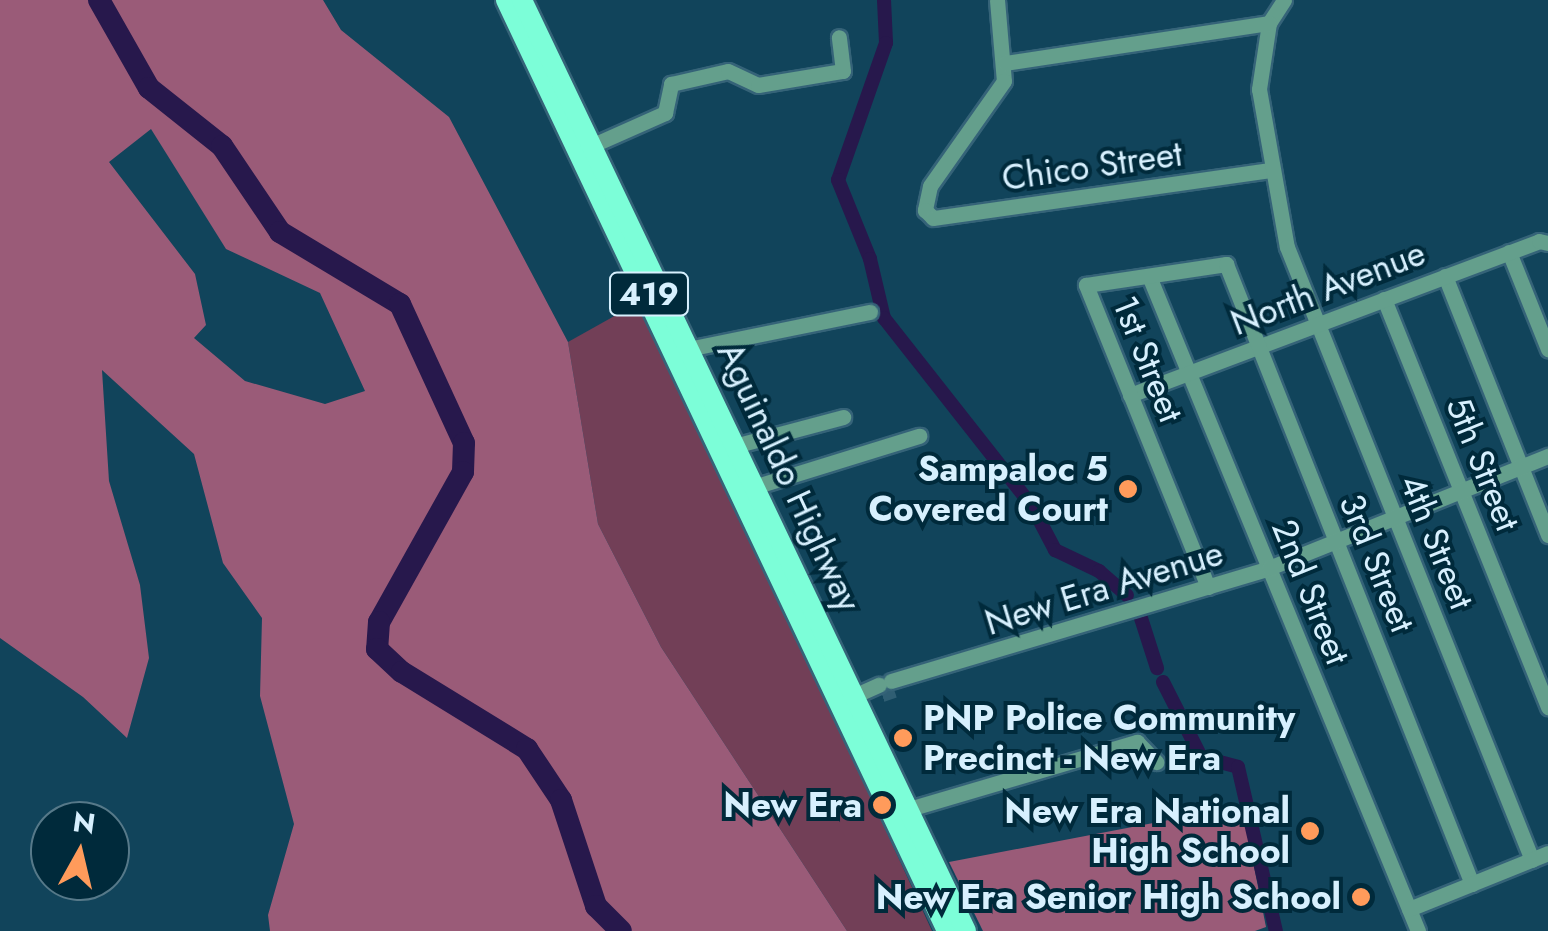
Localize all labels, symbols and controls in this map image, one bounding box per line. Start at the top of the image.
street label: Chico Street [999,133,1185,199]
street label: North Avenue [1225,232,1431,344]
road number: 419 [606,267,692,321]
street label: 1st Street [1104,290,1192,428]
street label: Aguinaldo Highway [708,336,870,618]
street label: 5th Street [1437,391,1529,537]
place label: Sampaloc 5 Covered Court [869,448,1108,530]
street label: 4th Street [1391,469,1483,615]
marker: Sampaloc 5 Covered Court [1117,478,1139,500]
street label: 3rd Street [1330,488,1424,638]
street label: 2nd Street [1263,514,1359,670]
street label: New Era Avenue [980,532,1228,644]
place label: PNP Police Community Precinct - New Era [923,697,1295,779]
marker: PNP Police Community Precinct - New Era [892,727,914,749]
place label: New Era [723,784,862,826]
place label: New Era National High School [1004,790,1290,872]
marker: New Era [871,794,893,816]
north arrow [30,801,130,901]
text: N [70,801,98,845]
marker: New Era National High School [1299,820,1321,842]
place label: New Era Senior High School [876,876,1341,918]
marker: New Era Senior High School [1350,886,1372,908]

